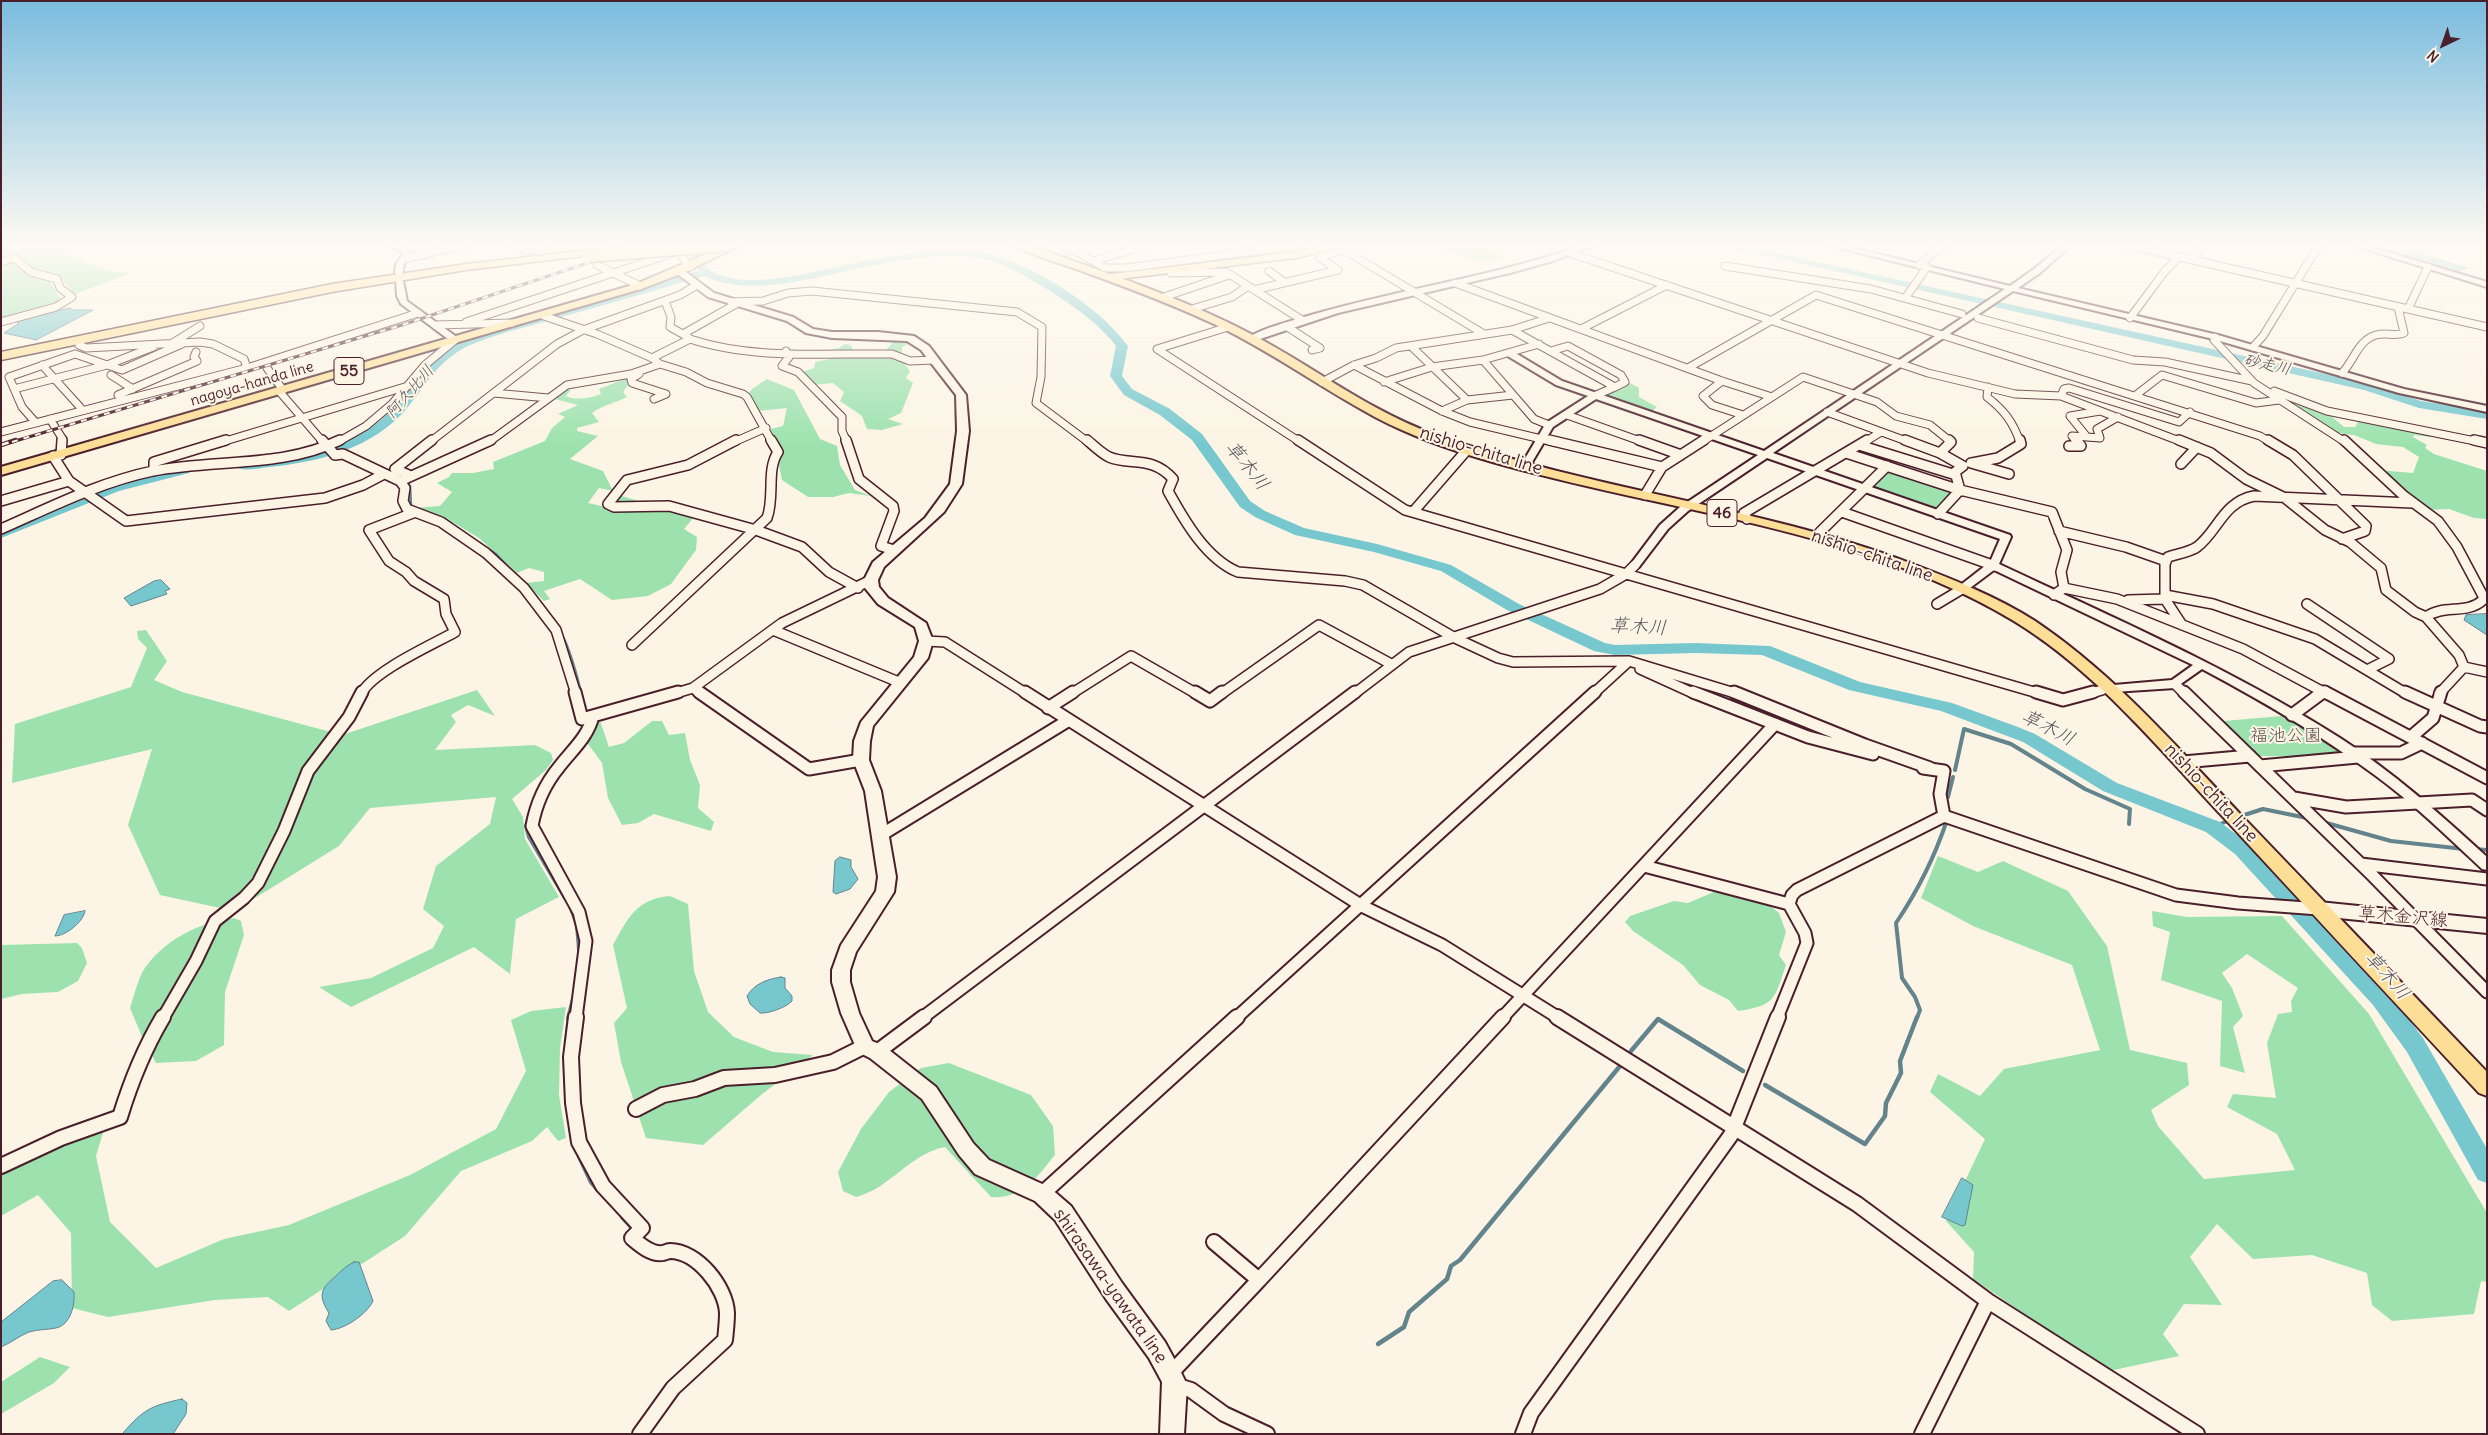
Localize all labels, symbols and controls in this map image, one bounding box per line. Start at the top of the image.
north arrow [2418,20,2468,70]
text: N [2423,46,2443,66]
water label: 砂走川 [2242,351,2292,379]
street label: nagoya-handa line [188,358,316,410]
road number: 55 [334,358,364,384]
water label: 阿久比川 [382,362,438,422]
street label: nishio-chita line [1417,422,1545,480]
water label: 草木川 [1220,437,1274,495]
road number: 46 [1707,499,1737,526]
street label: nishio-chita line [1808,525,1936,587]
water label: 草木川 [1609,614,1667,640]
water label: 草木川 [2017,705,2079,751]
park label: 福池公園 [2250,725,2322,747]
street label: nishio-chita line [2160,739,2262,847]
street label: 草木金沢線 [2357,902,2449,932]
water label: 草木川 [2360,947,2414,1005]
street label: shirasawa-yawata line [1048,1204,1172,1368]

